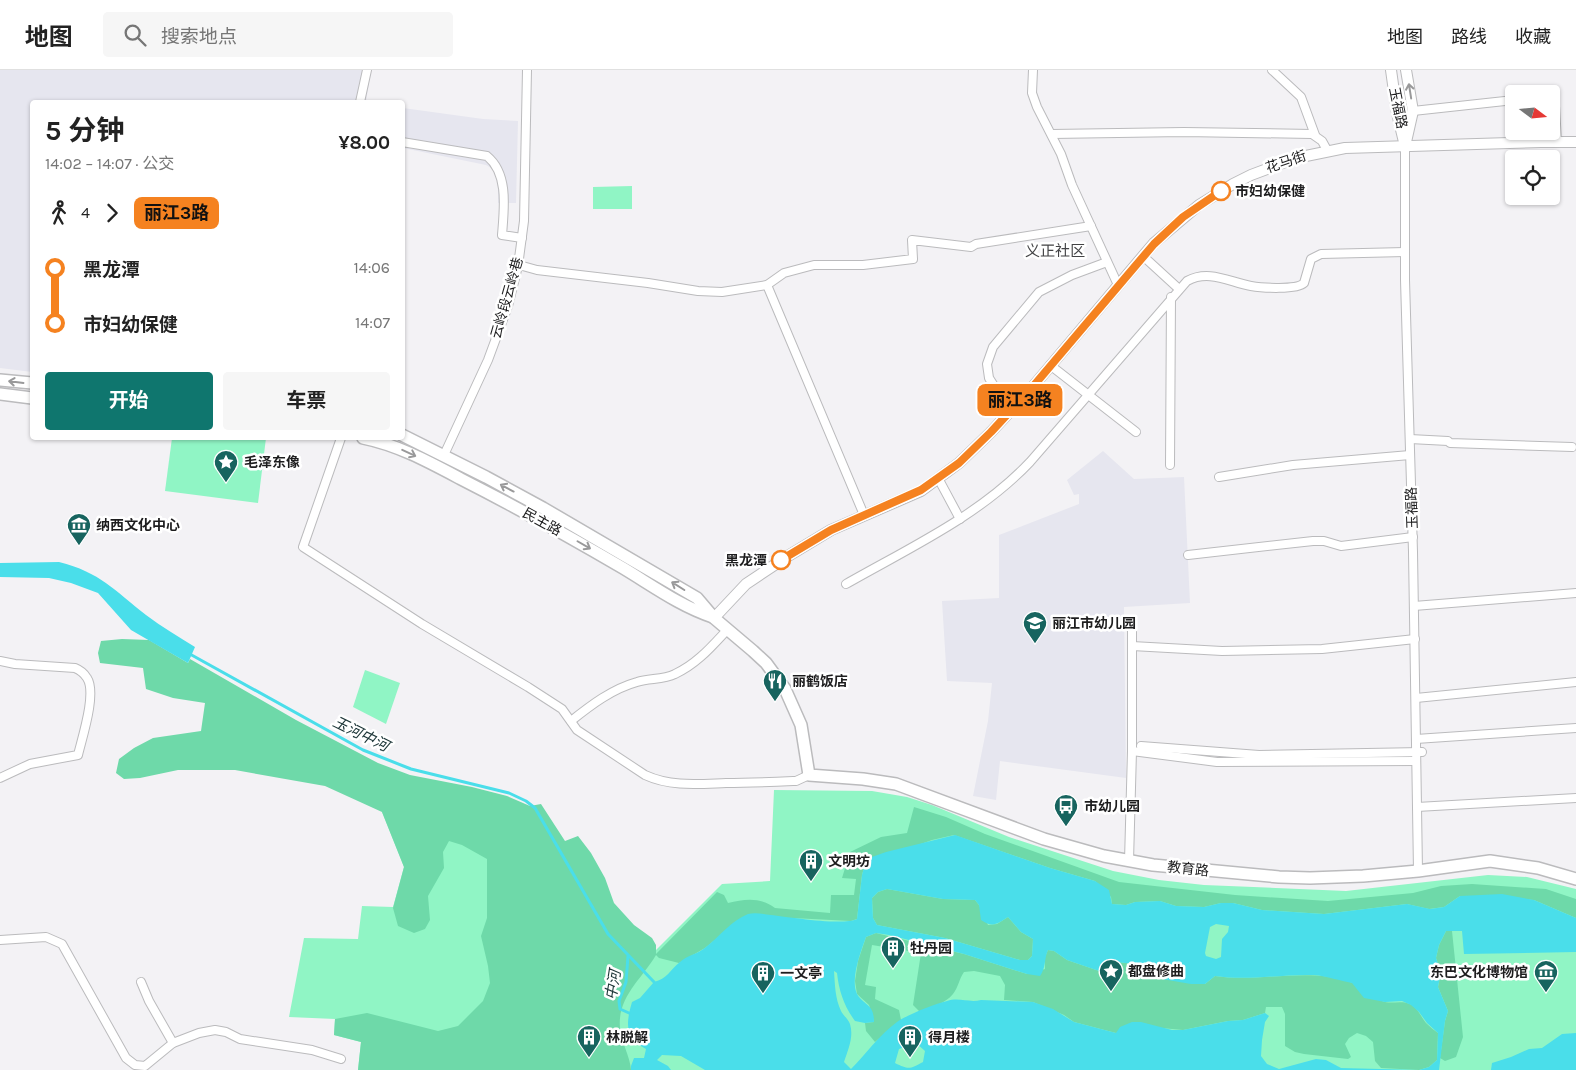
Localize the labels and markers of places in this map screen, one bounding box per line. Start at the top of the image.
marker: 市妇幼保健 [1211,181,1231,201]
place label: 市妇幼保健 [1235,183,1305,200]
place icon: 毛泽东像 [213,449,239,483]
place label: 毛泽东像 [244,454,300,471]
museum icon: 纳西文化中心 [66,512,92,546]
place label: 纳西文化中心 [96,517,180,534]
marker: 黑龙潭 [771,550,791,570]
place label: 黑龙潭 [725,552,767,569]
school or university icon: 丽江市幼儿园 [1022,610,1048,644]
place label: 丽江市幼儿园 [1052,615,1136,632]
restaurant icon: 丽鹤饭店 [762,668,788,702]
place label: 丽鹤饭店 [792,673,848,690]
bus stop icon: 市幼儿园 [1053,793,1079,827]
place label: 市幼儿园 [1084,798,1140,815]
building icon: 文明坊 [798,848,824,882]
place label: 文明坊 [828,853,870,870]
building icon: 牡丹园 [880,935,906,969]
place label: 牡丹园 [910,940,952,957]
place icon: 都盘修曲 [1098,958,1124,992]
museum icon: 东巴文化博物馆 [1533,959,1559,993]
building icon: 一文亭 [750,960,776,994]
place label: 都盘修曲 [1128,963,1184,980]
place label: 东巴文化博物馆 [1430,964,1528,981]
place label: 一文亭 [780,965,822,982]
building icon: 林脱解 [576,1024,602,1058]
building icon: 得月楼 [897,1024,923,1058]
place label: 林脱解 [606,1029,648,1046]
place label: 得月楼 [928,1029,970,1046]

